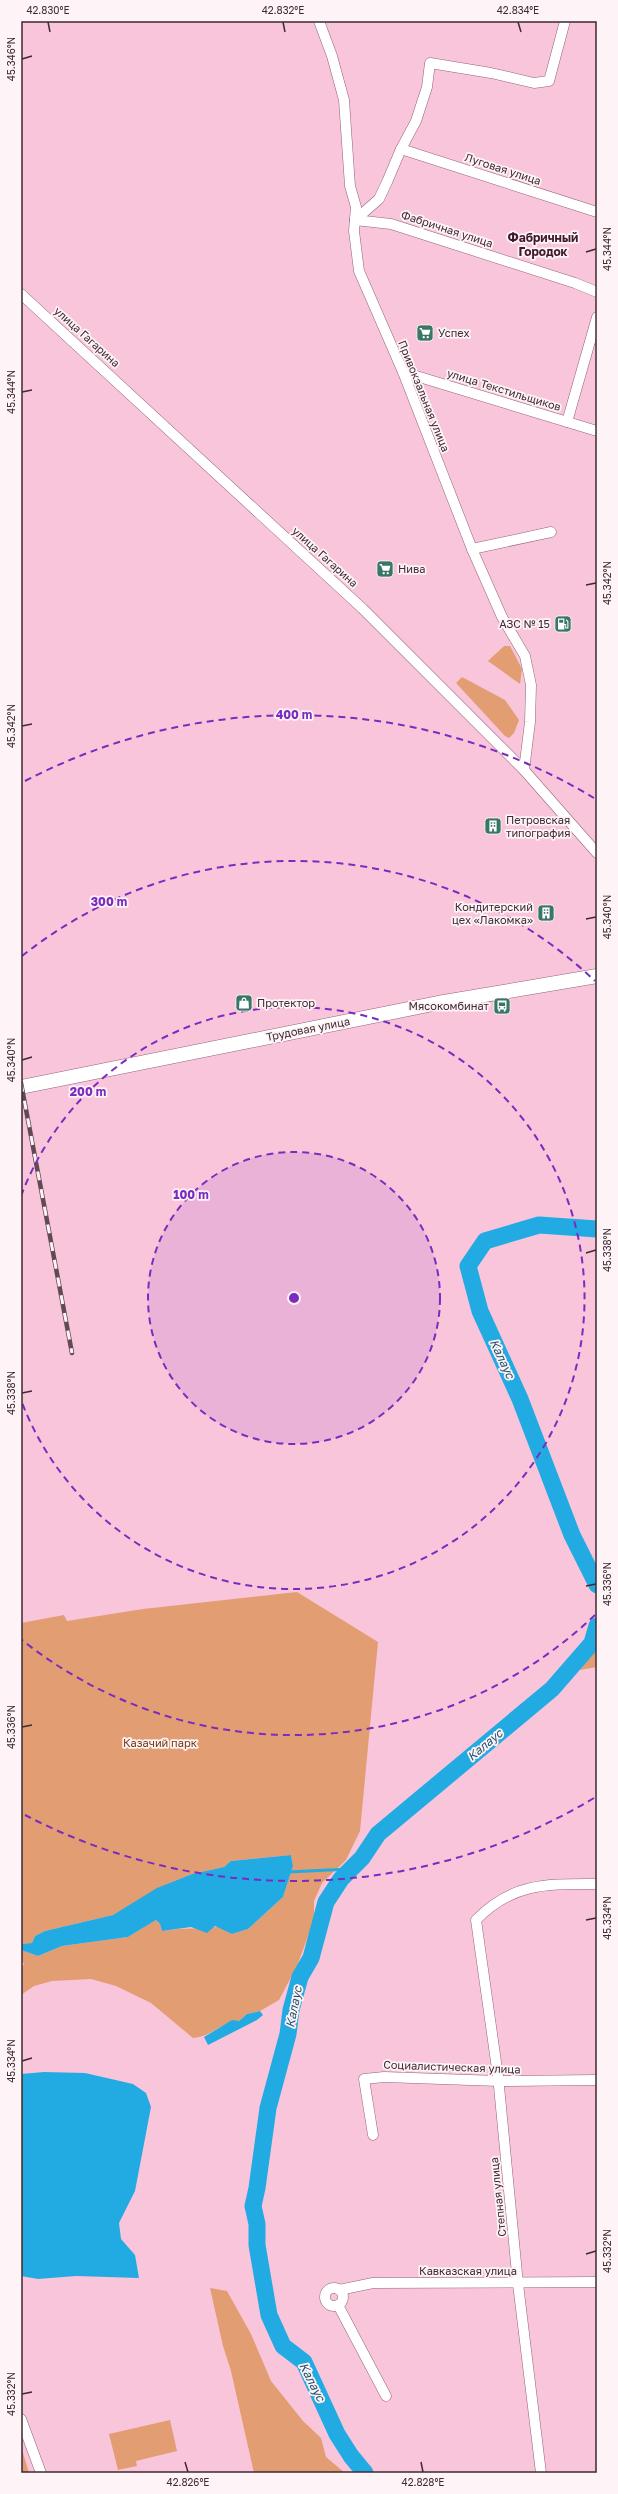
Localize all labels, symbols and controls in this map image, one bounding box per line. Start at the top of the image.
text: 42.830°E [26,4,70,16]
text: 42.832°E [262,4,304,16]
text: 42.834°E [497,4,539,16]
text: 45.346°N [5,37,17,81]
street label: Луговая улица [463,150,543,187]
street label: Фабричная улица [400,208,495,250]
text: 45.344°N [601,227,613,271]
district label: Фабричный Городок [508,230,578,259]
street label: улица Гагарина [52,304,123,369]
supermarket icon: Успех [415,323,435,343]
place label: Успех [438,326,470,339]
street label: Привокзальная улица [396,338,453,453]
street label: улица Текстильщиков [446,366,563,413]
text: 45.344°N [5,370,17,414]
street label: улица Гагарина [290,524,361,589]
supermarket icon: Нива [375,559,395,579]
text: 45.342°N [601,561,613,605]
place label: Нива [398,562,426,575]
fuel station icon: АЗС № 15 [553,614,573,634]
place label: АЗС № 15 [499,617,550,630]
text: 45.342°N [5,704,17,748]
text: 400 m [276,707,312,722]
place label: Петровская типография [506,813,570,839]
building icon: Петровская типография [483,816,503,836]
text: 300 m [91,894,127,909]
text: 45.340°N [601,895,613,939]
place label: Кондитерский цех «Лакомка» [452,900,533,926]
building icon: Кондитерский цех «Лакомка» [536,903,556,923]
shop icon: Протектор [234,993,254,1013]
place label: Протектор [257,996,315,1009]
bus stop icon: Мясокомбинат [492,996,512,1016]
place label: Мясокомбинат [409,999,490,1012]
street label: Трудовая улица [265,1014,351,1043]
text: 45.340°N [5,1038,17,1082]
text: 200 m [70,1084,106,1099]
text: 100 m [173,1187,209,1202]
text: 45.338°N [601,1228,613,1272]
centre of rings [287,1291,301,1305]
water label: Калаус [487,1337,519,1382]
text: 45.338°N [5,1371,17,1415]
text: 45.336°N [601,1562,613,1606]
text: 45.336°N [5,1705,17,1749]
water label: Калаус [464,1725,507,1764]
park label: Казачий парк [123,1736,198,1749]
text: 45.334°N [601,1896,613,1940]
water label: Калаус [282,1984,305,2029]
text: 45.334°N [5,2039,17,2083]
street label: Социалистическая улица [383,2058,521,2075]
street label: Степная улица [487,2157,508,2237]
text: 45.332°N [601,2229,613,2273]
street label: Кавказская улица [419,2264,517,2277]
water label: Калаус [296,2360,329,2405]
text: 45.332°N [5,2372,17,2416]
text: 42.826°E [167,2476,209,2488]
text: 42.828°E [402,2476,444,2488]

